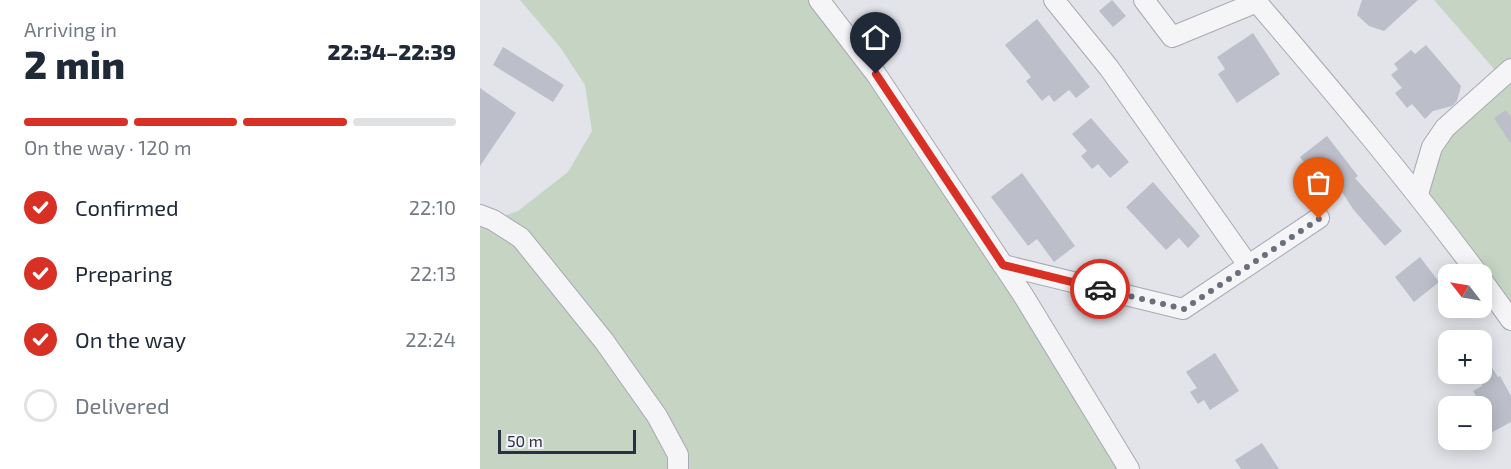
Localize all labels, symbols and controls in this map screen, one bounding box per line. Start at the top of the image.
pin [850,12,901,74]
text: Arriving in [24,17,117,41]
icon: home [859,21,892,54]
text: 22:34–22:39 [328,38,456,64]
text: 2 min [24,40,125,87]
text: On the way · 120 m [24,135,192,159]
pin [1293,157,1344,219]
icon: bag [1302,166,1335,199]
icon: check [24,191,57,224]
text: Confirmed [75,194,179,220]
text: 22:10 [409,195,456,219]
icon: check [24,257,57,290]
courier [1070,259,1130,319]
text: Preparing [75,260,173,286]
text: 22:13 [410,261,456,285]
north arrow [1438,264,1492,318]
map controls [1438,264,1492,450]
icon: car [1084,273,1117,306]
icon: check [24,323,57,356]
text: On the way [75,326,186,352]
text: 22:24 [405,327,456,351]
button: + [1438,330,1492,384]
text: Delivered [75,392,170,418]
button: − [1438,396,1492,450]
scale bar [498,427,636,454]
text: 50 m [507,431,543,450]

